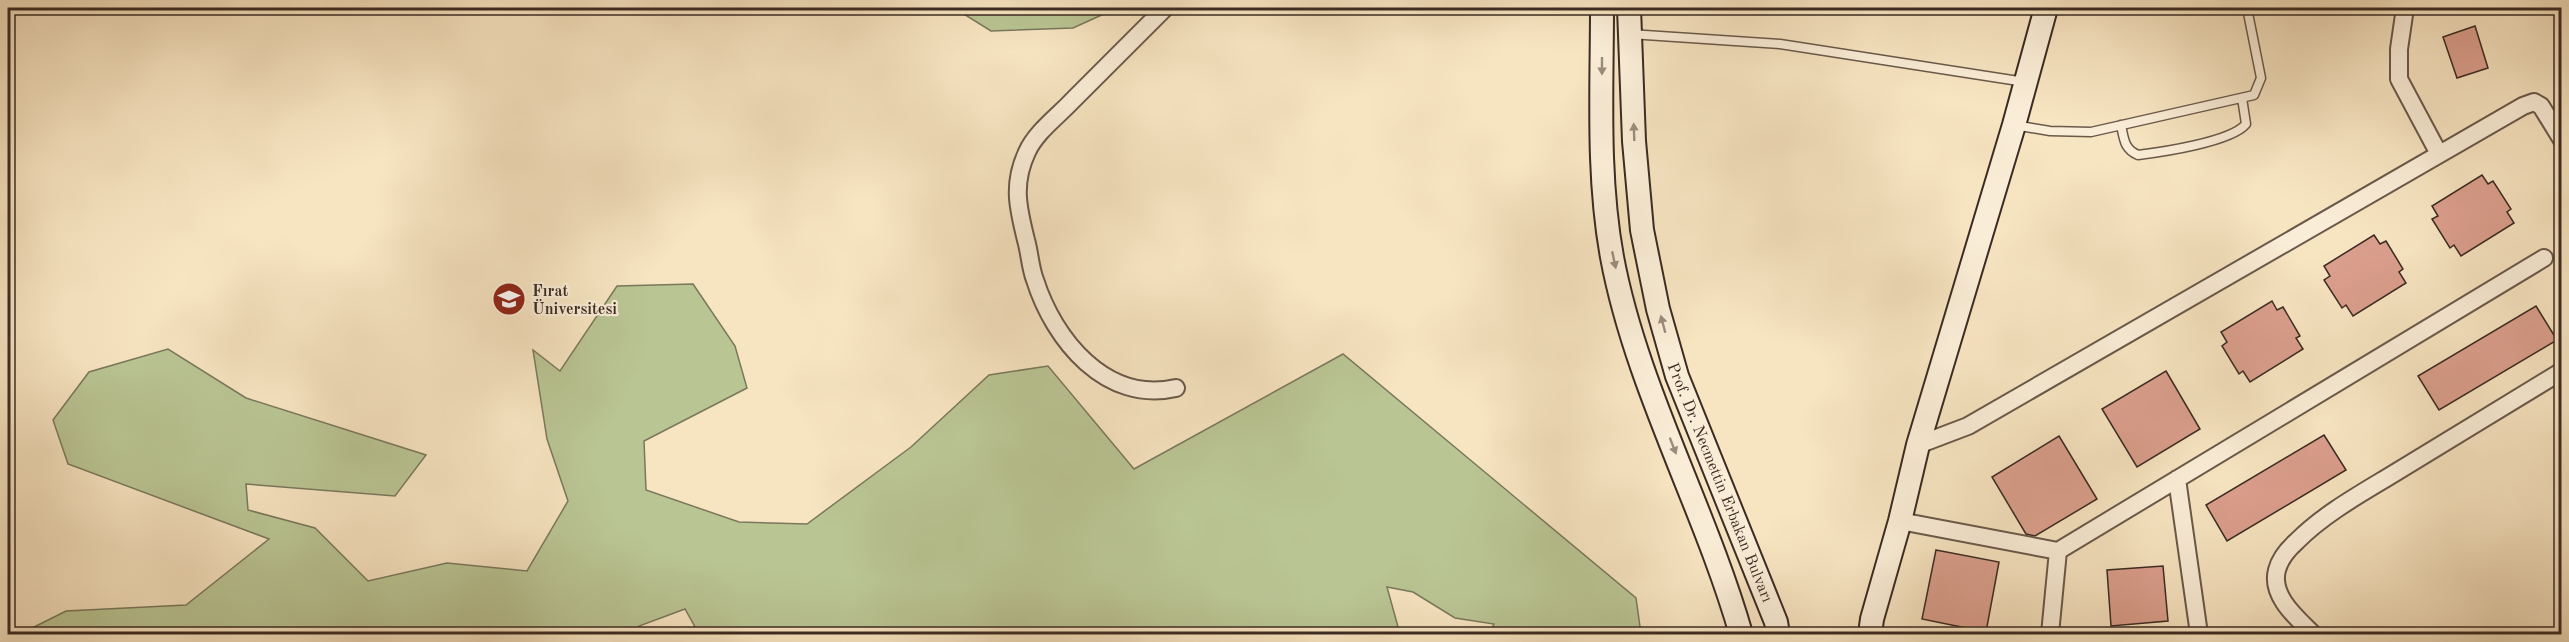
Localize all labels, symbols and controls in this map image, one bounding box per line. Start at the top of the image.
one-way arrow [1597,56,1607,75]
one-way arrow [1629,122,1638,141]
one-way arrow [1609,251,1619,270]
school or university icon: Fırat Üniversitesi [491,281,527,317]
place label: Fırat Üniversitesi [532,284,617,318]
one-way arrow [1657,315,1667,333]
street label: Prof. Dr. Necmettin Erbakan Bulvarı [1664,361,1775,605]
one-way arrow [1668,437,1678,455]

